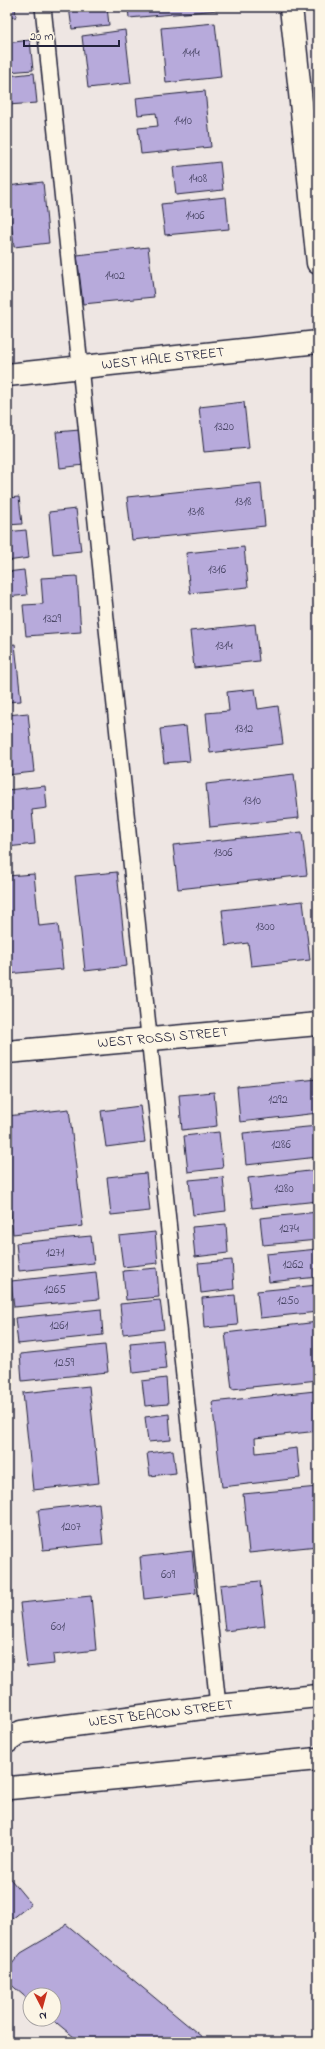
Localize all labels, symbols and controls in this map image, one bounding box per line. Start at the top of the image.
scale bar [24,22,119,48]
text: 20 m [30,28,53,46]
house number: 1414 [182,44,200,62]
house number: 1410 [174,112,192,130]
house number: 1408 [189,170,208,188]
house number: 1406 [185,207,205,225]
house number: 1402 [105,267,125,285]
street label: WEST HALE STREET [100,342,226,376]
house number: 1320 [214,418,234,436]
house number: 1318 [234,493,252,511]
house number: 1318 [187,503,205,521]
house number: 1316 [208,561,227,579]
house number: 1329 [43,610,62,628]
house number: 1314 [215,637,233,655]
house number: 1312 [235,720,253,738]
house number: 1310 [243,792,261,810]
house number: 1306 [213,844,233,862]
house number: 1300 [255,918,275,936]
street label: WEST ROSSI STREET [97,1022,229,1054]
house number: 1292 [268,1091,288,1109]
house number: 1286 [271,1136,291,1154]
house number: 1280 [274,1180,294,1198]
house number: 1274 [279,1220,299,1238]
house number: 1271 [46,1244,64,1262]
house number: 1262 [282,1256,304,1274]
house number: 1265 [44,1281,66,1299]
house number: 1250 [277,1292,299,1310]
house number: 1261 [50,1317,69,1335]
house number: 1259 [54,1354,75,1372]
house number: 1207 [61,1518,81,1536]
house number: 609 [161,1566,175,1584]
house number: 601 [51,1618,65,1636]
street label: WEST BEACON STREET [87,1695,235,1733]
north arrow [22,1987,62,2027]
text: N [38,2008,47,2024]

